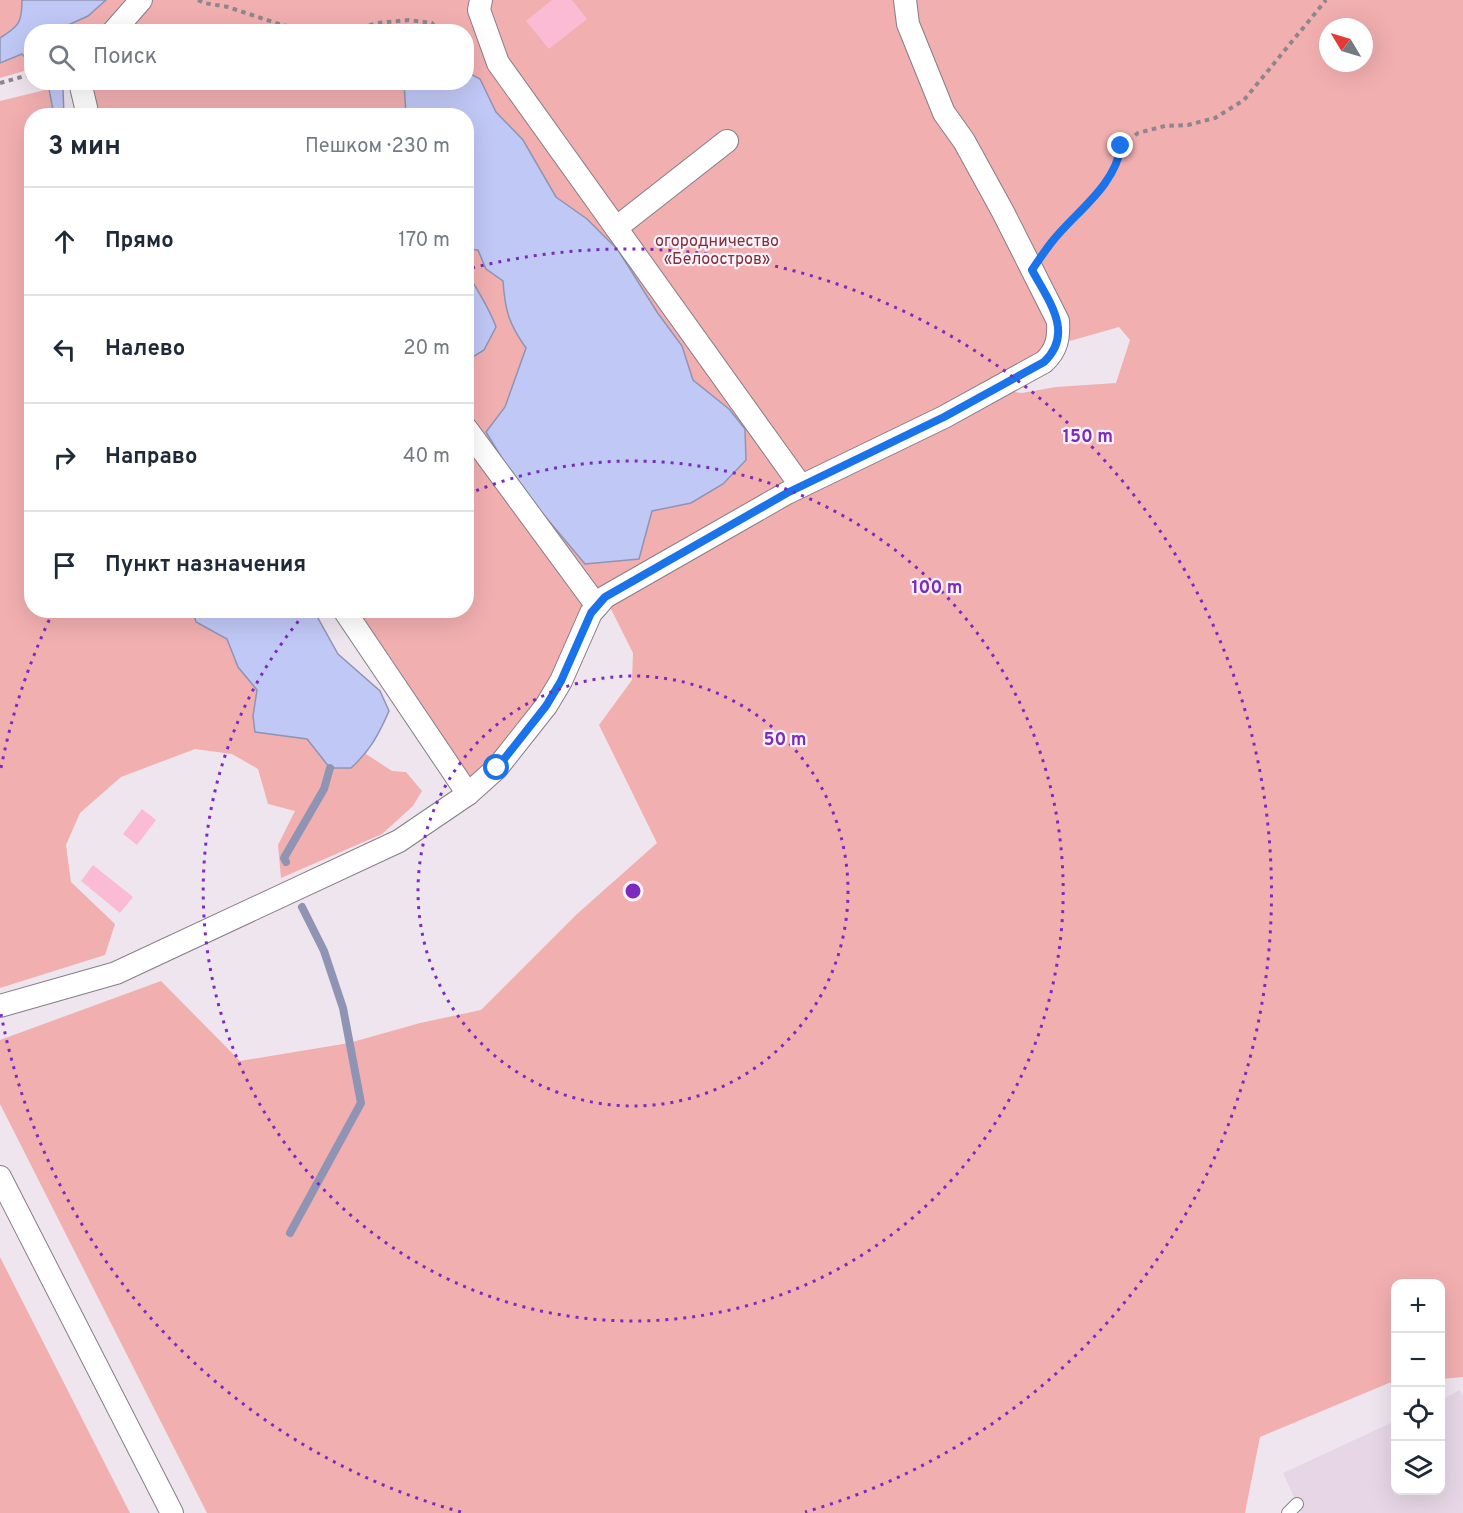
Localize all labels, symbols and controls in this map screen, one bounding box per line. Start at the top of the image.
north arrow [1319,18,1373,72]
search box [24,24,474,90]
icon: search [45,41,78,74]
text: Поиск [93,44,157,71]
text: 3 мин [48,131,121,164]
route end [1107,132,1133,158]
text: Пешком · 230 m [305,134,450,160]
icon: ahead [48,225,81,258]
text: Прямо [105,228,174,255]
text: 170 m [398,228,450,254]
park label: огородничество «Белоостров» [655,232,779,270]
icon: left [48,333,81,366]
text: Налево [105,336,185,363]
text: 20 m [403,336,450,362]
text: 150 m [1063,426,1113,449]
icon: right [48,441,81,474]
text: Направо [105,444,197,471]
text: 40 m [403,444,450,470]
icon: arrive [48,549,81,582]
text: Пункт назначения [105,552,306,579]
text: 100 m [911,577,963,600]
text: 50 m [763,729,807,752]
route start [483,754,509,780]
centre of rings [623,881,643,901]
map controls [1391,1279,1445,1495]
button: + [1391,1279,1445,1333]
button: − [1391,1333,1445,1387]
button: locate [1391,1387,1445,1441]
button: layers [1391,1441,1445,1495]

